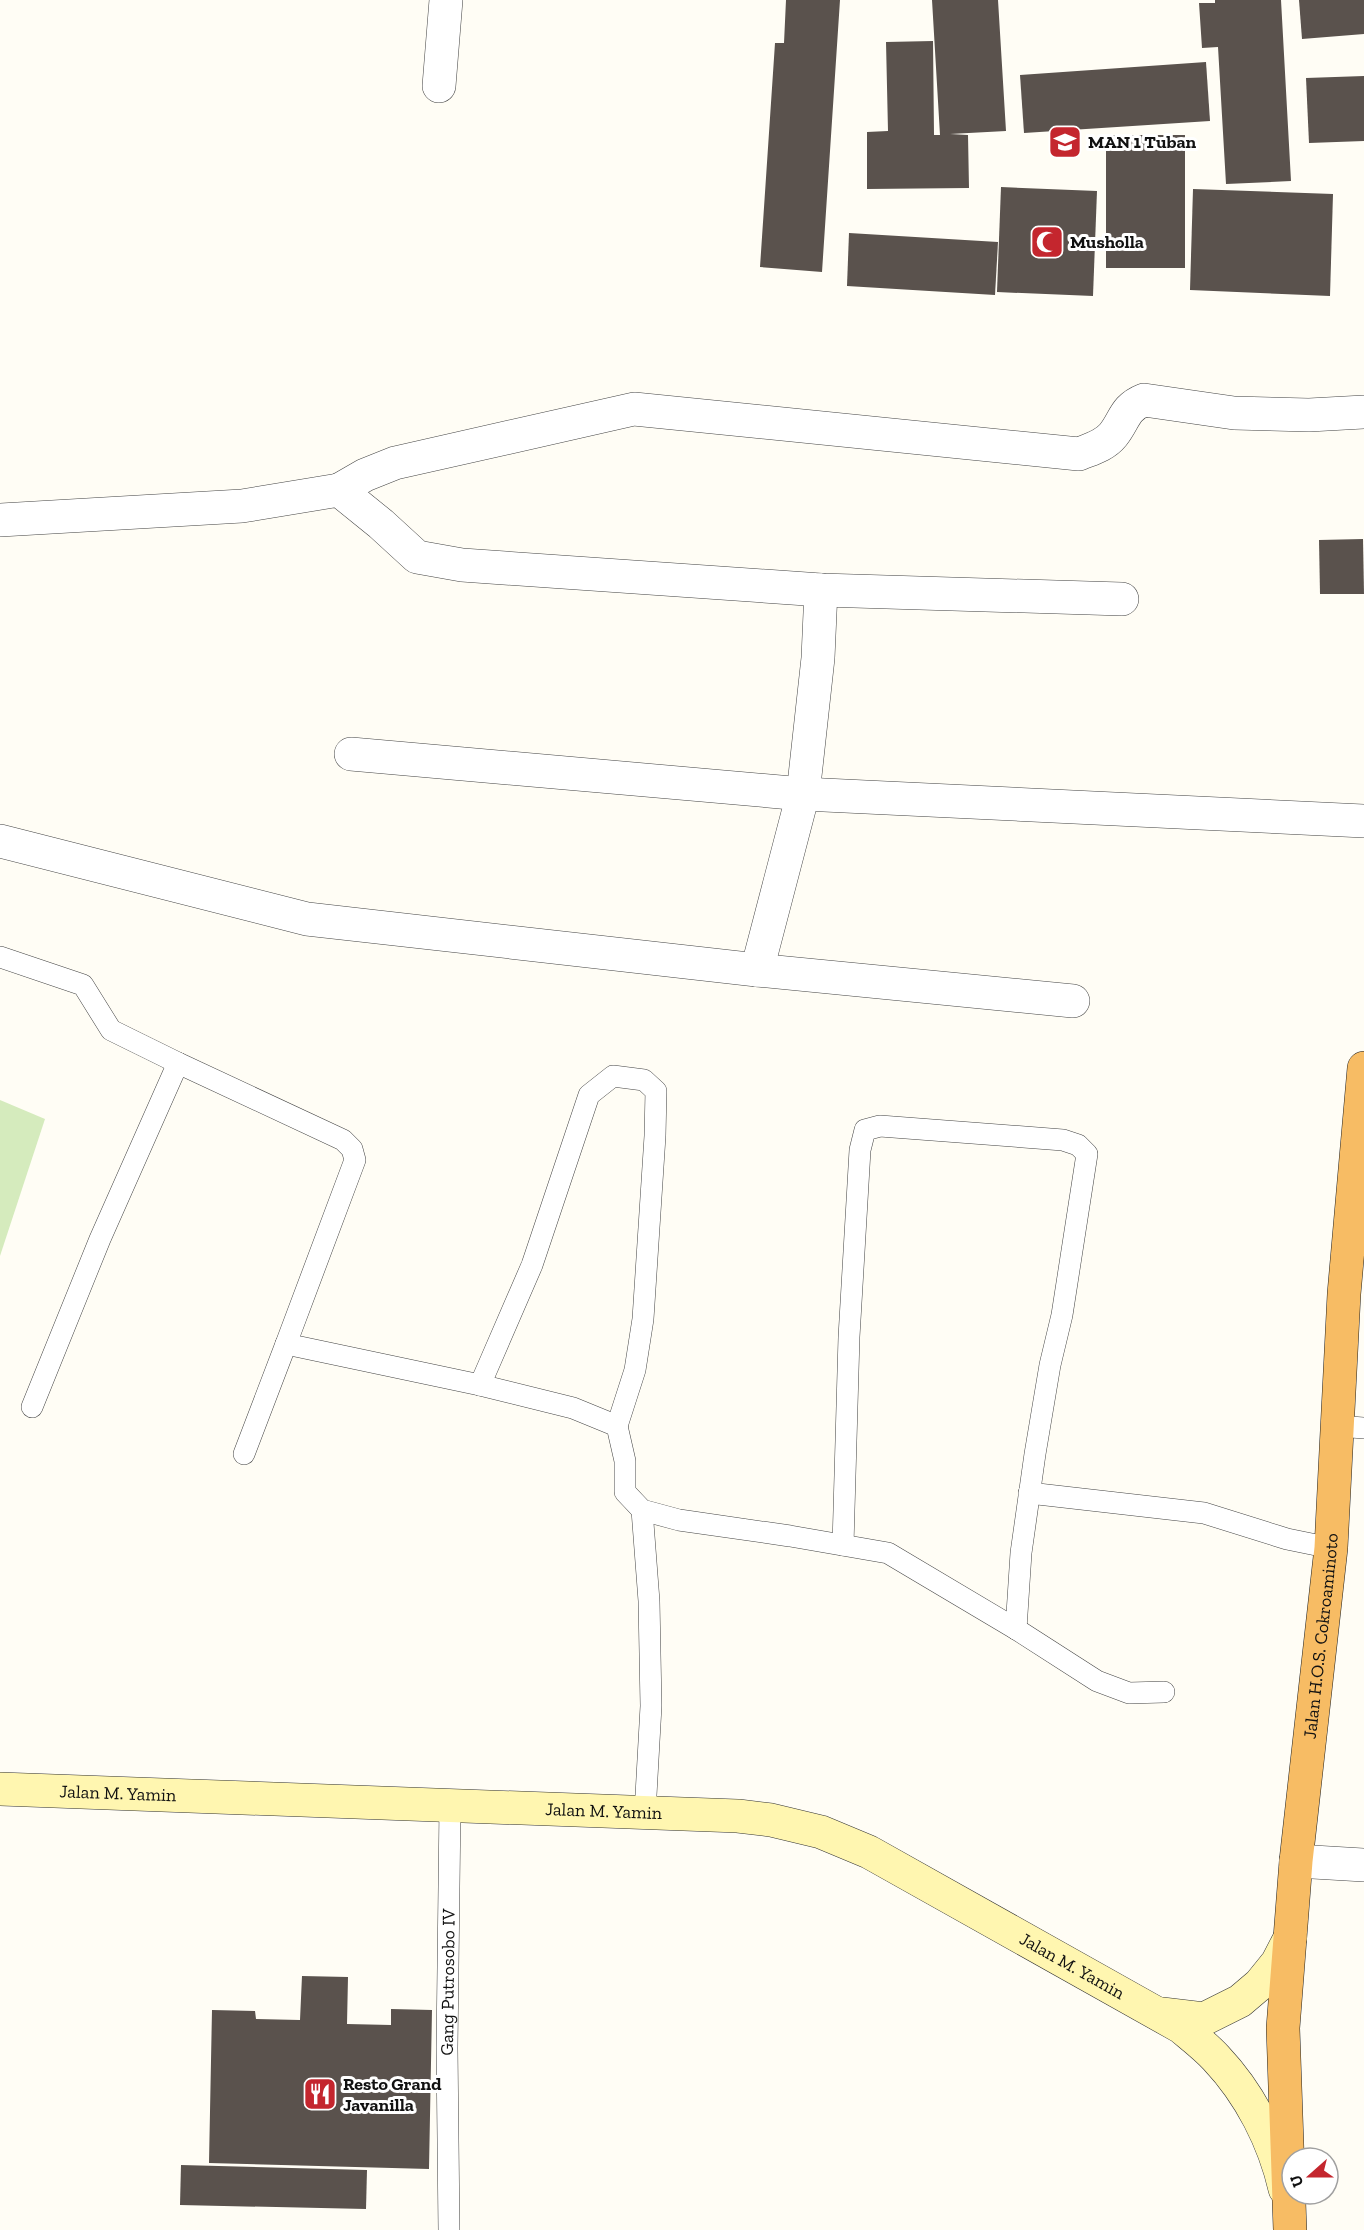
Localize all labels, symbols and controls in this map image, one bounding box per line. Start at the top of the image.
school or university icon: MAN 1 Tuban [1047,124,1083,160]
place label: MAN 1 Tuban [1088,131,1197,153]
mosque icon: Musholla [1029,224,1065,260]
place label: Musholla [1070,231,1144,253]
street label: Jalan H.O.S. Cokroaminoto [1299,1533,1343,1740]
street label: Jalan M. Yamin [59,1780,177,1806]
street label: Jalan M. Yamin [545,1798,663,1824]
street label: Gang Putrosobo IV [436,1908,460,2056]
street label: Jalan M. Yamin [1016,1928,1129,2004]
place label: Resto Grand Javanilla [343,2073,442,2116]
restaurant icon: Resto Grand Javanilla [302,2076,338,2112]
north arrow [1280,2146,1340,2206]
text: U [1285,2172,1307,2190]

